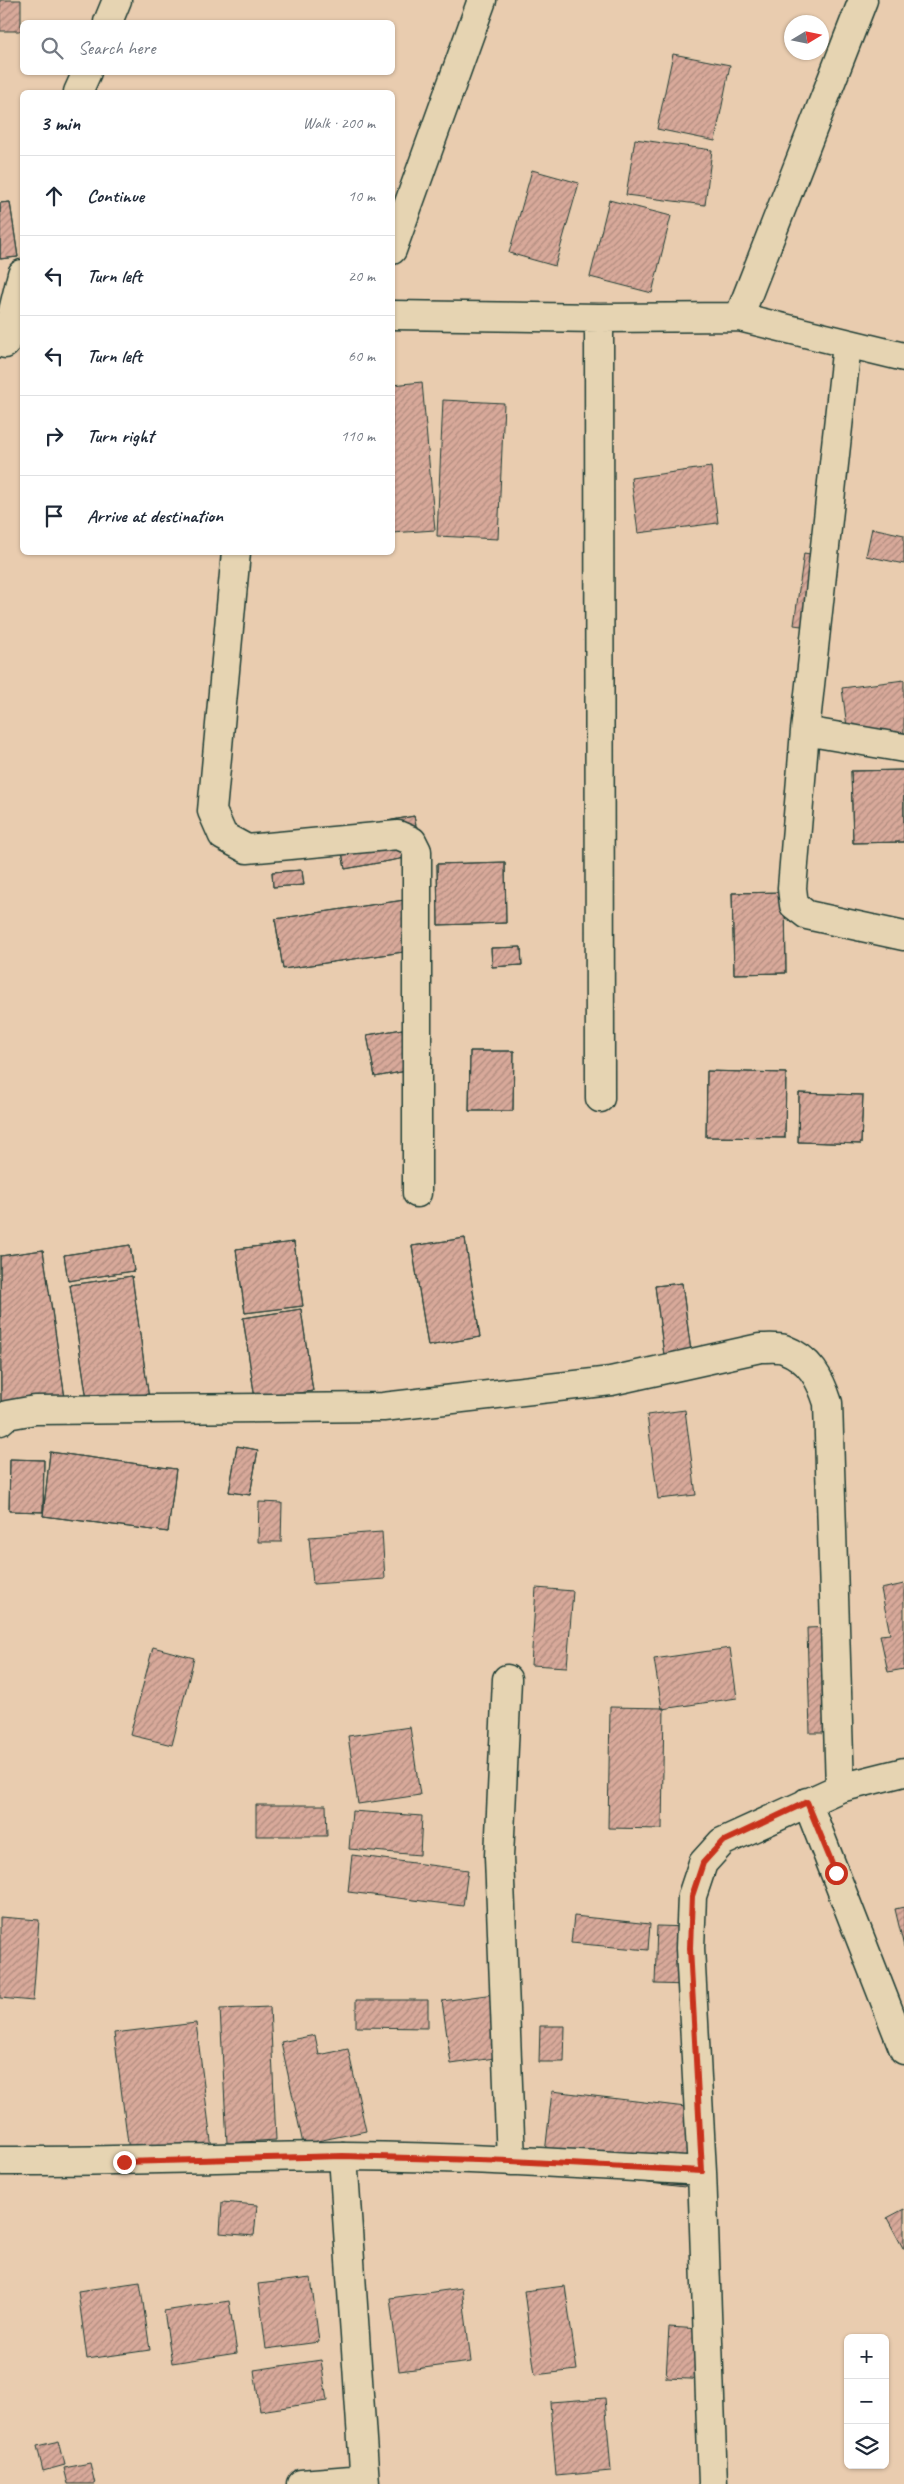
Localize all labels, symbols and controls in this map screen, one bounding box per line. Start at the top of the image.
north arrow [784,15,829,60]
search box [20,20,395,75]
icon: search [38,34,66,62]
text: Search here [78,36,155,60]
text: 3 min [40,110,80,136]
text: Walk · 200 m [303,113,375,133]
icon: ahead [40,182,68,210]
text: Continue [87,184,144,208]
text: 10 m [348,186,375,206]
icon: left [40,262,68,290]
text: Turn left [87,264,142,288]
text: 20 m [348,266,375,286]
icon: left [40,342,68,370]
text: Turn left [87,344,142,368]
text: 60 m [348,346,375,366]
icon: right [40,422,68,450]
text: Turn right [87,424,154,448]
text: 110 m [341,426,375,446]
icon: arrive [40,502,68,530]
text: Arrive at destination [87,504,223,528]
route start [825,1862,848,1885]
route end [113,2151,136,2174]
map controls [844,2334,889,2469]
button: + [844,2334,889,2379]
button: − [844,2379,889,2424]
button: layers [844,2424,889,2469]

